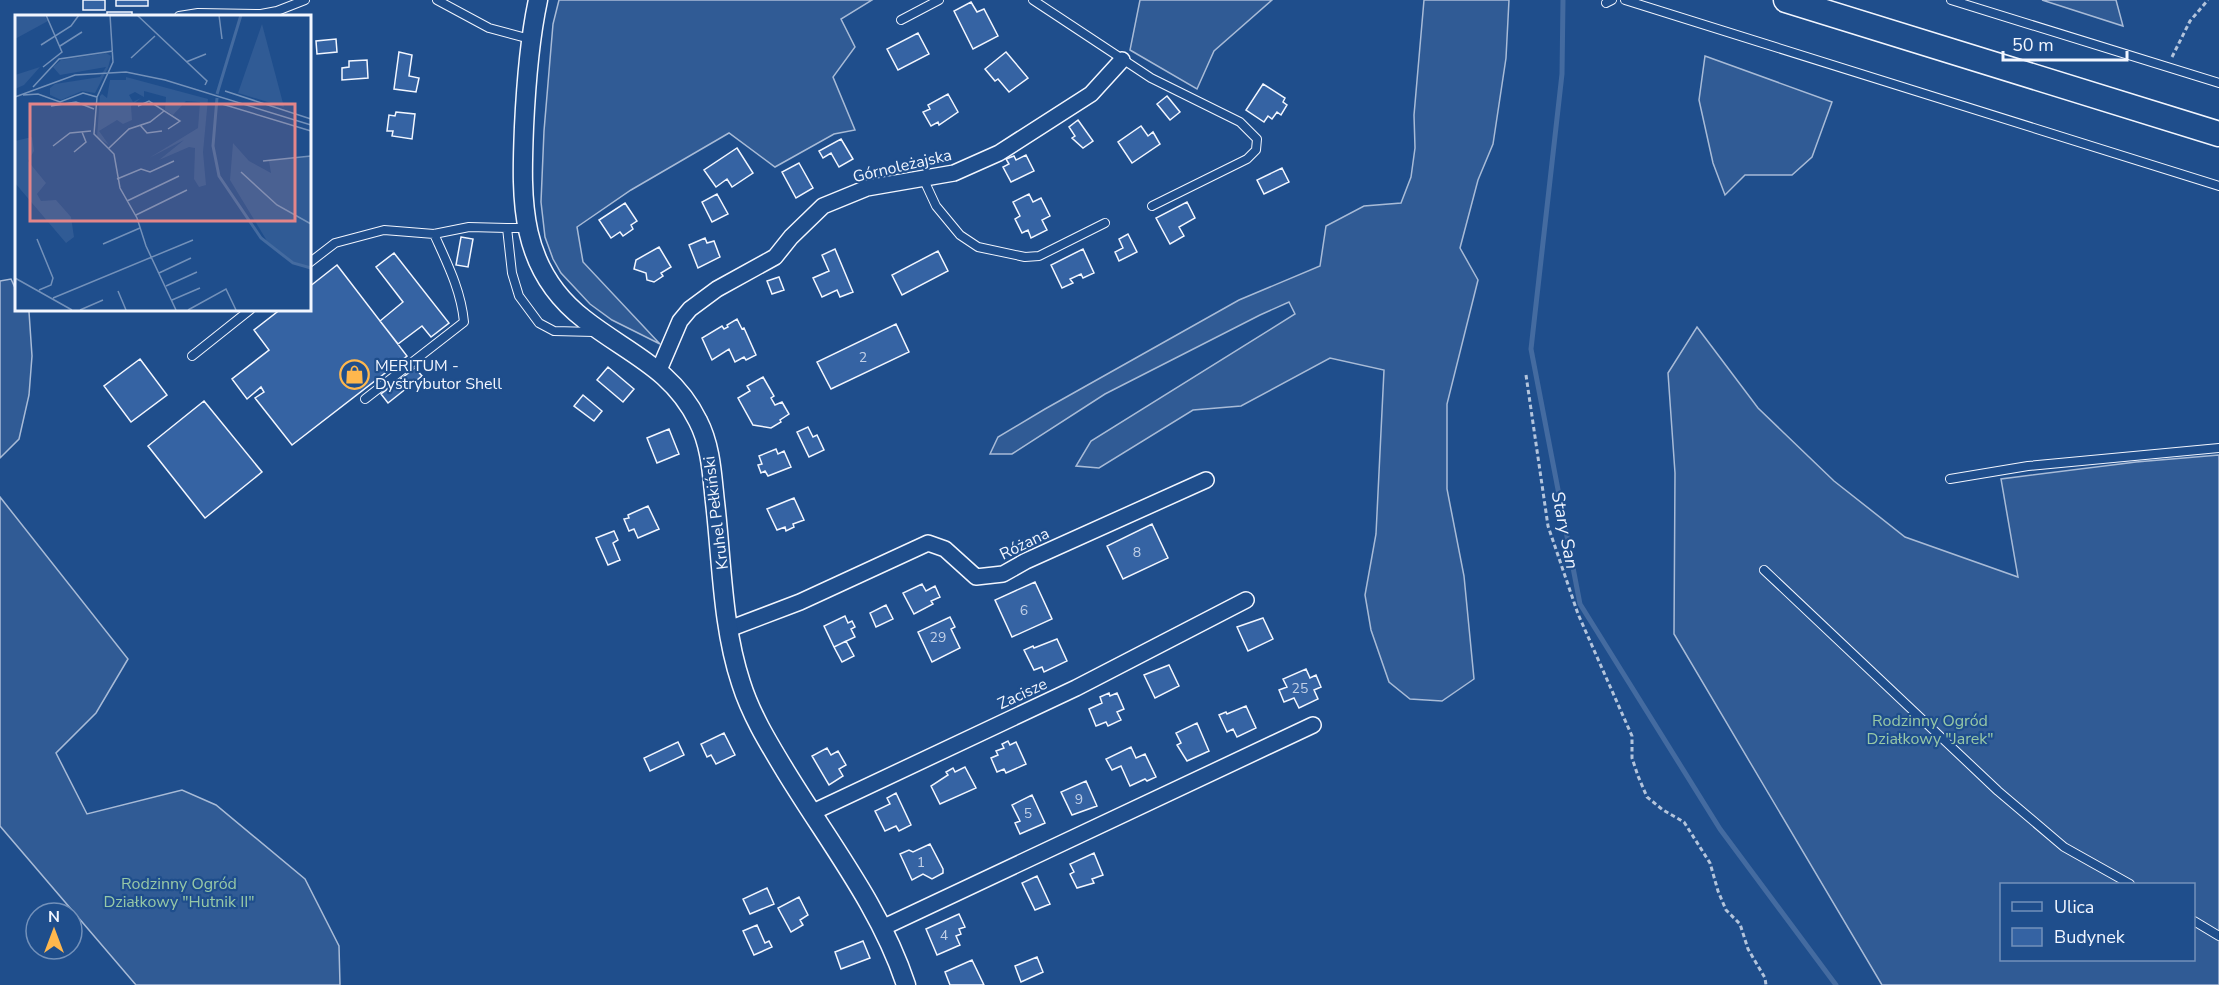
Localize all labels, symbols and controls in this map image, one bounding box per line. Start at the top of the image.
inset map [15,15,310,310]
scale bar [2003,24,2128,62]
text: 50 m [2012,33,2054,57]
street label: Górnoleżajska [851,144,954,188]
house number: 2 [859,348,867,367]
place label: MERITUM - Dystrybutor Shell [375,355,502,395]
shop icon: MERITUM - Dystrybutor Shell [338,358,370,390]
street label: Kruhel Pełkiński [698,455,734,571]
water label: Stary San [1546,489,1584,571]
street label: Różana [996,522,1053,565]
house number: 8 [1133,543,1141,562]
house number: 6 [1020,601,1028,620]
house number: 29 [930,628,946,647]
street label: Zacisze [994,673,1051,715]
house number: 25 [1292,679,1308,698]
park label: Rodzinny Ogród Działkowy "Jarek" [1866,710,1994,750]
house number: 9 [1075,790,1083,809]
house number: 5 [1024,804,1032,823]
house number: 1 [917,853,925,872]
park label: Rodzinny Ogród Działkowy "Hutnik II" [103,873,255,913]
legend [2000,883,2195,961]
text: Ulica [2054,895,2094,919]
north arrow [24,901,84,961]
text: N [48,906,60,928]
text: Budynek [2054,925,2126,949]
house number: 4 [940,926,948,945]

